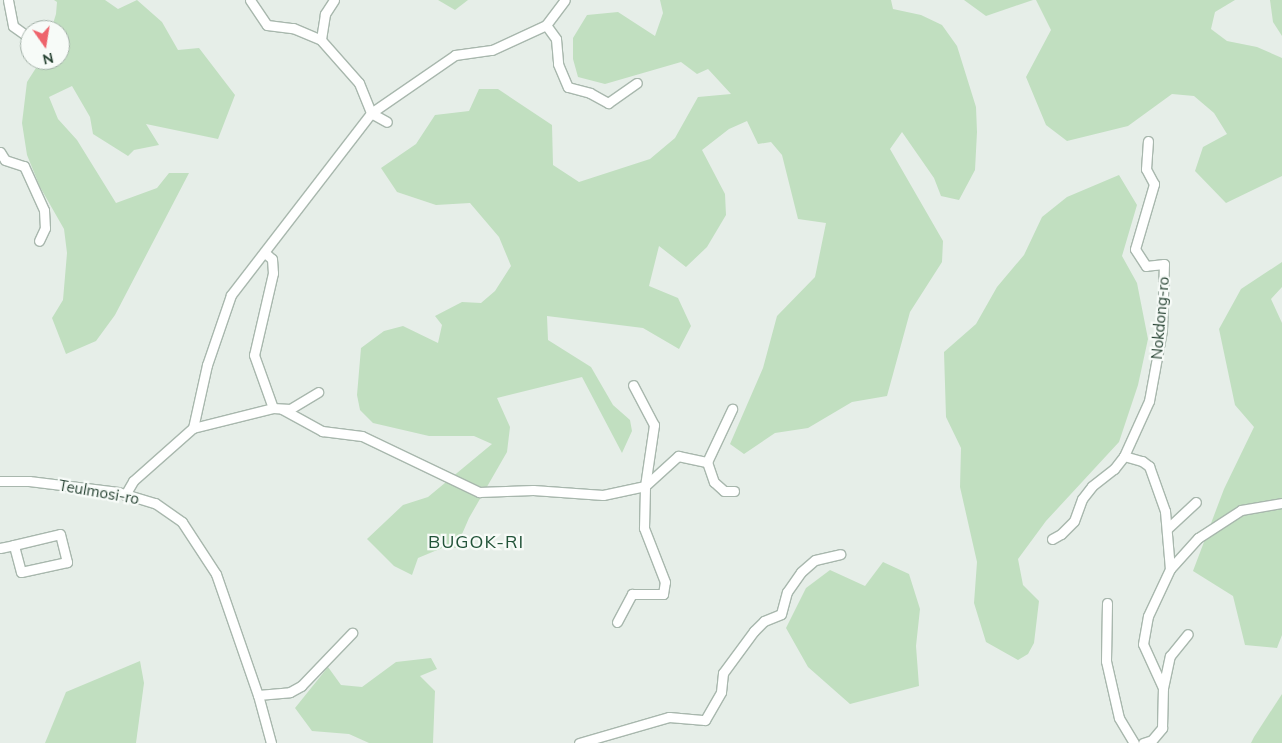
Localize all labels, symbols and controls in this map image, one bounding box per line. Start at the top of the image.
north arrow [20,20,70,70]
text: N [41,49,55,69]
street label: Nokdong-ro [1147,276,1173,360]
street label: Teulmosi-ro [57,476,141,508]
district label: BUGOK-RI [427,531,525,553]

